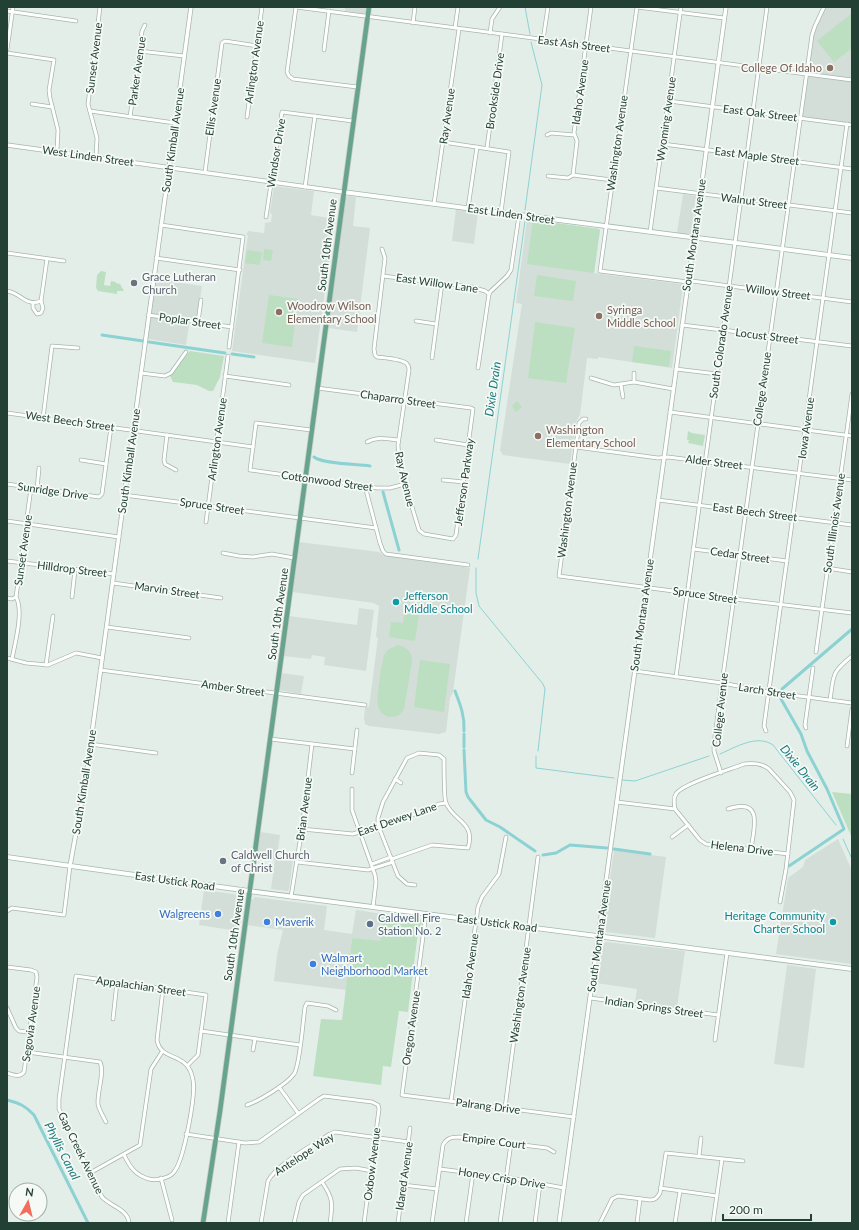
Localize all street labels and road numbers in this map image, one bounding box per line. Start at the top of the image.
street label: Arlington Avenue [241,19,266,104]
street label: Sunset Avenue [83,21,104,94]
street label: East Ash Street [537,33,611,54]
street label: Parker Avenue [125,35,148,106]
street label: Brookside Drive [483,52,506,130]
street label: Idaho Avenue [568,58,591,125]
street label: Wyoming Avenue [653,76,678,162]
street label: Ellis Avenue [202,77,223,136]
street label: South Kimball Avenue [159,86,186,193]
street label: Ray Avenue [436,87,457,145]
street label: Washington Avenue [603,94,630,192]
street label: East Oak Street [722,101,798,124]
street label: Windsor Drive [264,117,287,189]
street label: West Linden Street [41,143,135,168]
street label: East Maple Street [714,144,800,167]
street label: South Montana Avenue [679,178,708,292]
street label: Walnut Street [720,190,788,211]
street label: South 10th Avenue [314,198,339,292]
street label: East Linden Street [467,201,555,226]
street label: East Willow Lane [395,270,479,295]
street label: Willow Street [745,281,811,302]
street label: South Colorado Avenue [706,284,735,399]
street label: Poplar Street [158,310,222,331]
street label: Locust Street [735,325,799,346]
street label: College Avenue [750,351,773,427]
street label: Chaparro Street [359,387,437,410]
street label: Arlington Avenue [204,396,229,481]
street label: Iowa Avenue [795,396,816,460]
street label: South Kimball Avenue [115,407,142,514]
street label: West Beech Street [25,408,116,433]
street label: Jefferson Parkway [451,437,476,526]
street label: Ray Avenue [393,450,418,508]
street label: Alder Street [685,452,743,471]
street label: Washington Avenue [554,461,579,559]
street label: Cottonwood Street [281,468,374,493]
street label: South Illinois Avenue [820,472,847,574]
street label: Sunridge Drive [17,479,90,502]
street label: Spruce Street [179,495,245,516]
street label: East Beech Street [712,500,798,523]
street label: Sunset Avenue [11,513,34,586]
street label: Cedar Street [709,544,771,565]
street label: Hilldrop Street [36,558,108,579]
street label: South Montana Avenue [627,558,656,672]
street label: South 10th Avenue [265,567,290,661]
street label: Marvin Street [134,578,201,601]
street label: Spruce Street [672,584,738,605]
street label: College Avenue [709,672,730,748]
street label: Amber Street [200,677,266,698]
street label: Larch Street [737,680,797,701]
street label: South Kimball Avenue [69,728,98,835]
street label: Brian Avenue [293,776,314,842]
street label: East Dewey Lane [356,799,438,838]
street label: Helena Drive [710,837,774,858]
street label: East Ustick Road [134,868,216,893]
street label: South Montana Avenue [584,879,613,993]
street label: South 10th Avenue [221,888,246,982]
street label: East Ustick Road [456,911,538,934]
street label: Idaho Avenue [458,932,481,999]
street label: Washington Avenue [506,946,533,1044]
street label: Appalachian Street [95,973,187,998]
street label: Segovia Avenue [19,985,42,1063]
street label: Oregon Avenue [399,990,422,1066]
street label: Indian Springs Street [604,993,704,1020]
street label: Palrang Drive [455,1095,521,1116]
street label: Gap Creek Avenue [56,1110,107,1196]
street label: Oxbow Avenue [361,1126,382,1201]
street label: Antelope Way [271,1129,336,1178]
street label: Empire Court [461,1130,527,1151]
street label: Idared Avenue [392,1141,415,1211]
street label: Honey Crisp Drive [457,1164,547,1191]

